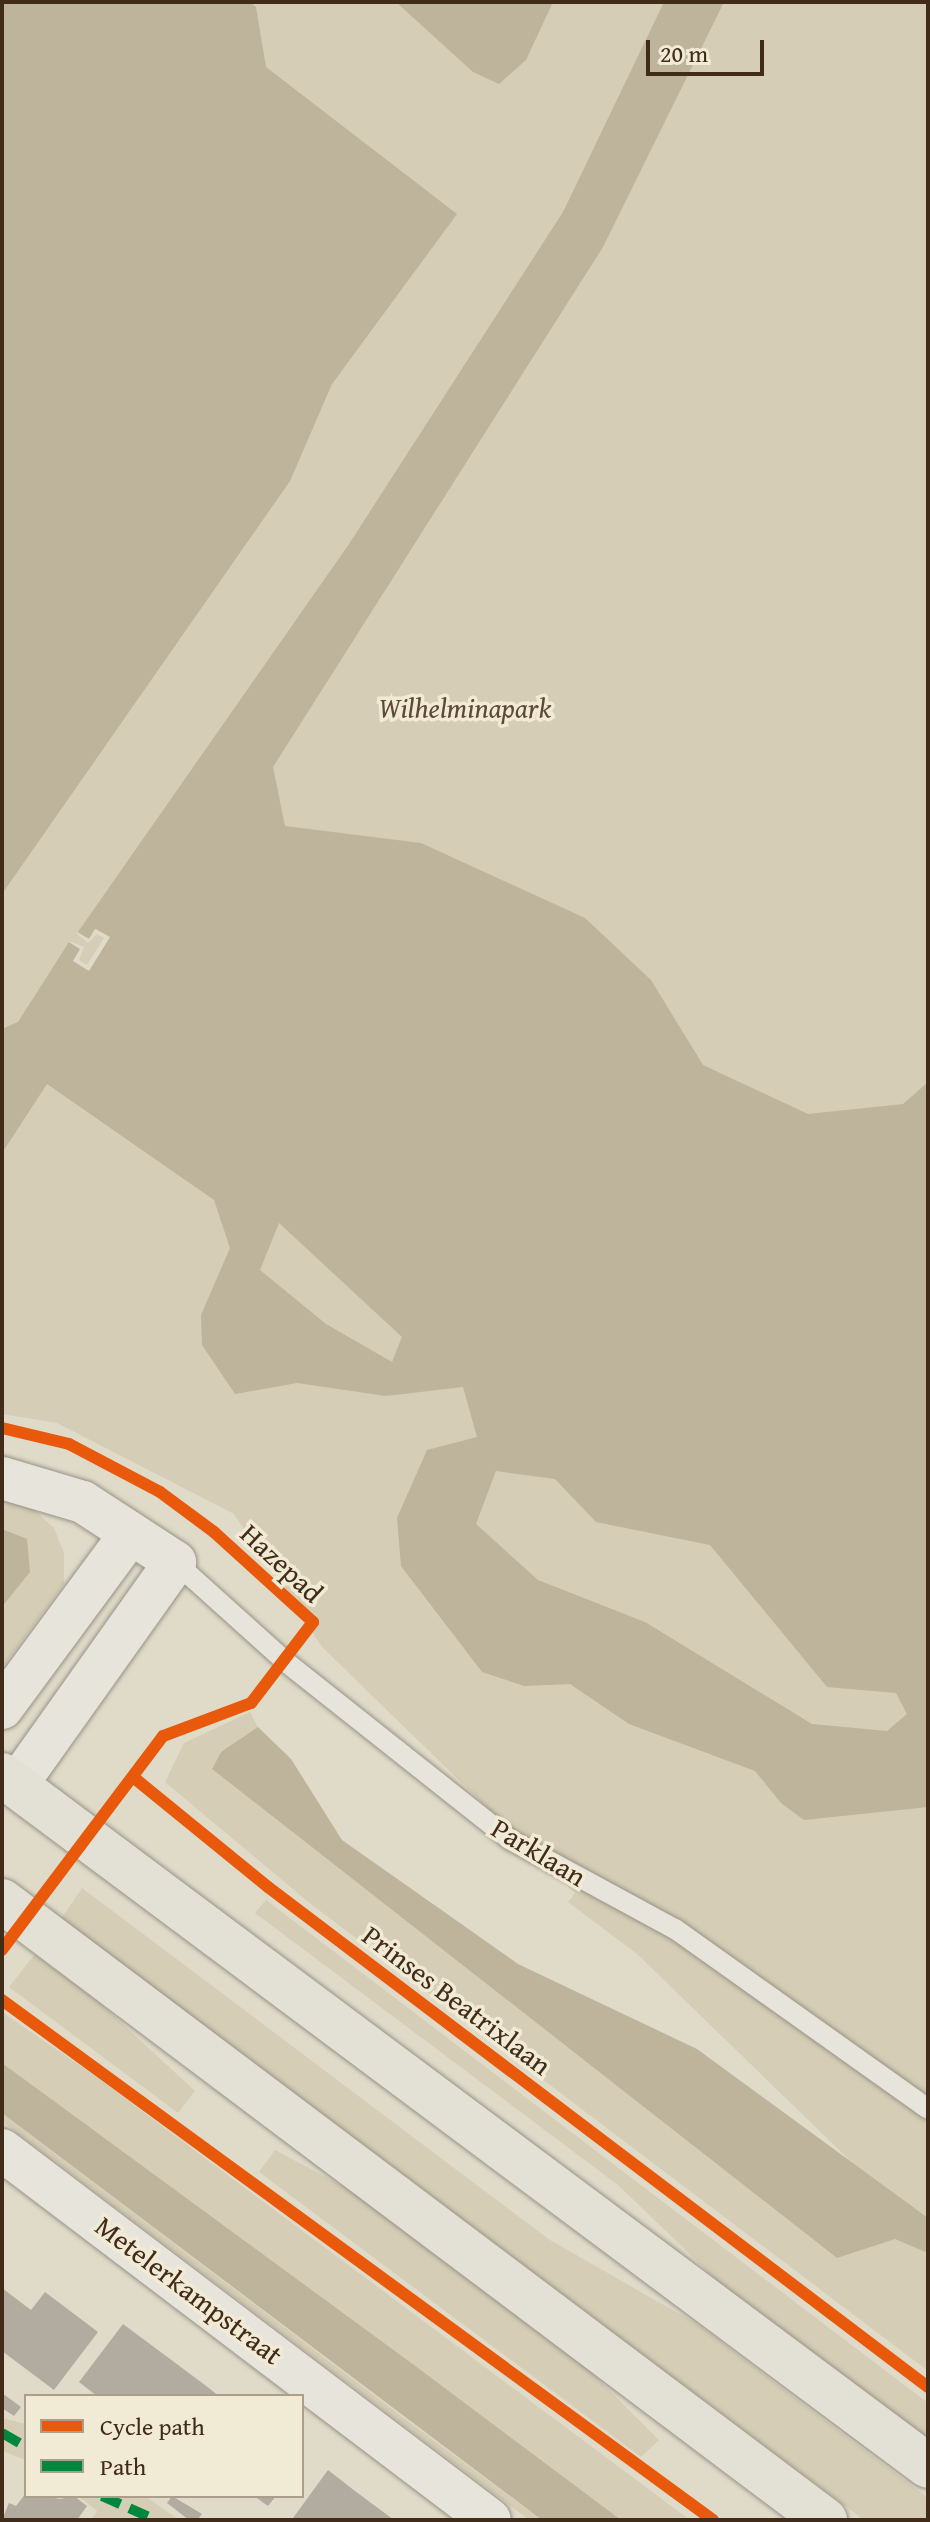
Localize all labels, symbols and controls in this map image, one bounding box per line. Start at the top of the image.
scale bar [650,24,768,74]
text: 20 m [660,36,708,71]
park label: Wilhelminapark [379,691,551,725]
street label: Hazepad [234,1516,330,1610]
street label: Parklaan [486,1811,592,1893]
street label: Prinses Beatrixlaan [356,1918,558,2082]
street label: Metelerkampstraat [89,2209,289,2371]
legend [24,2394,304,2498]
text: Cycle path [100,2409,205,2444]
text: Path [100,2449,146,2484]

